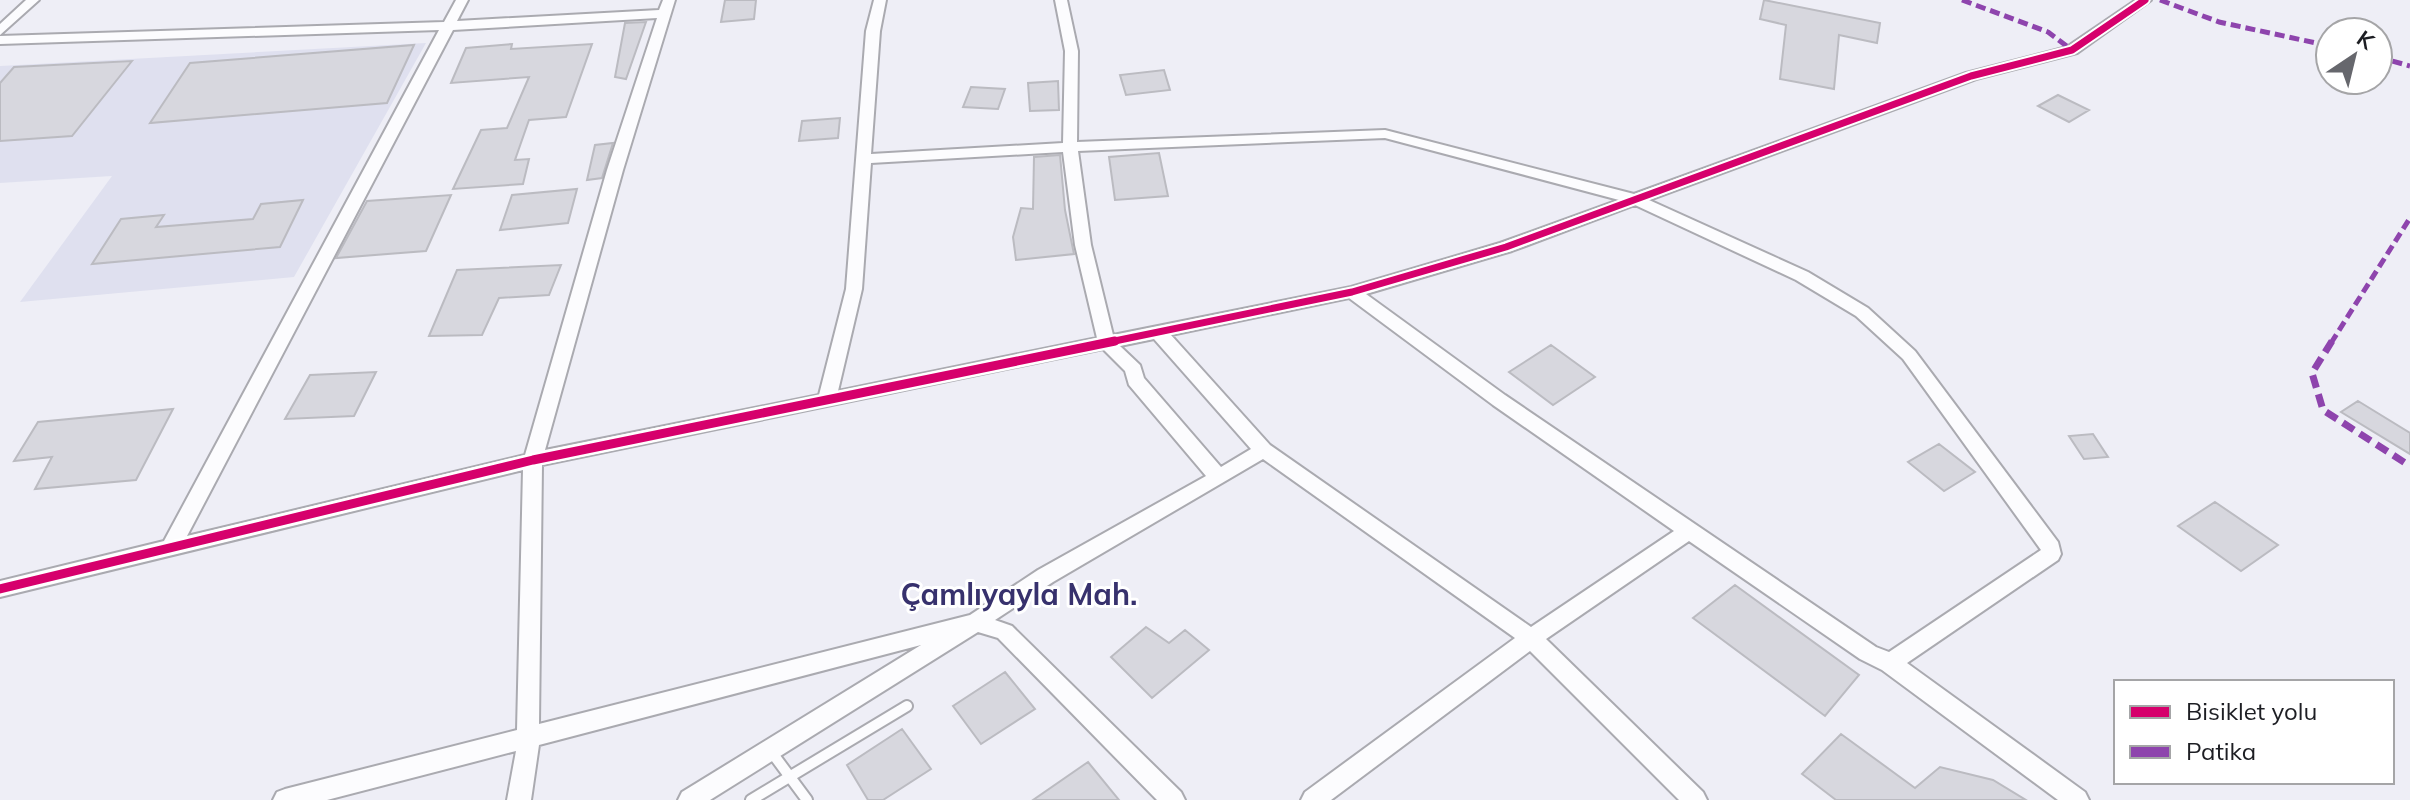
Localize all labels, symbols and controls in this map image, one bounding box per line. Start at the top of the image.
north arrow [2314,16,2394,96]
text: K [2351,24,2381,56]
district label: Çamlıyayla Mah. [901,575,1137,613]
legend [2114,680,2394,784]
text: Bisiklet yolu [2186,696,2317,726]
text: Patika [2186,736,2256,766]

